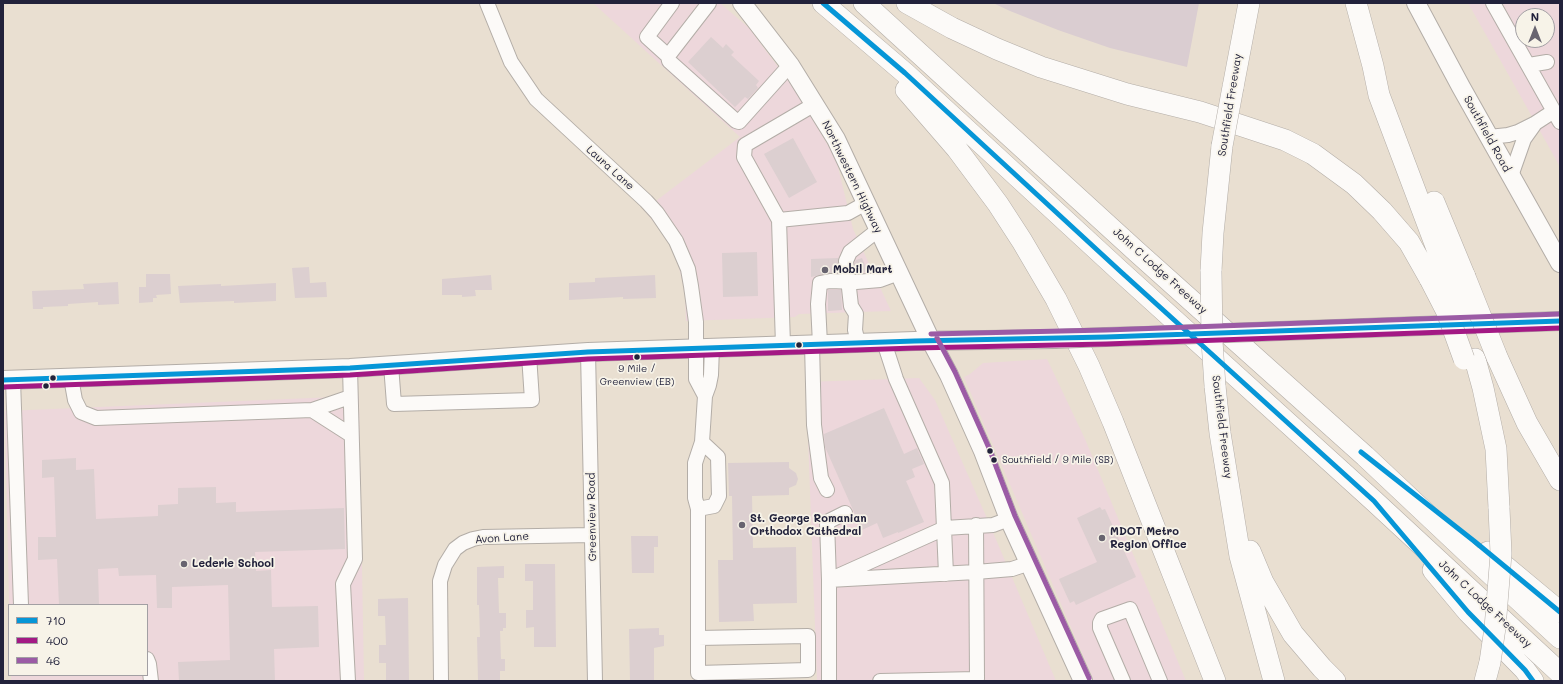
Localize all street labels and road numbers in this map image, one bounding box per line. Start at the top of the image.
street label: Southfield Freeway [1215,53,1245,157]
street label: Southfield Road [1461,94,1513,174]
street label: Northwestern Highway [819,119,885,235]
street label: Laura Lane [583,143,637,193]
street label: John C Lodge Freeway [1110,225,1210,317]
street label: Southfield Freeway [1209,375,1235,479]
street label: Greenview Road [585,472,599,562]
street label: Avon Lane [475,530,529,546]
street label: John C Lodge Freeway [1436,558,1534,650]

